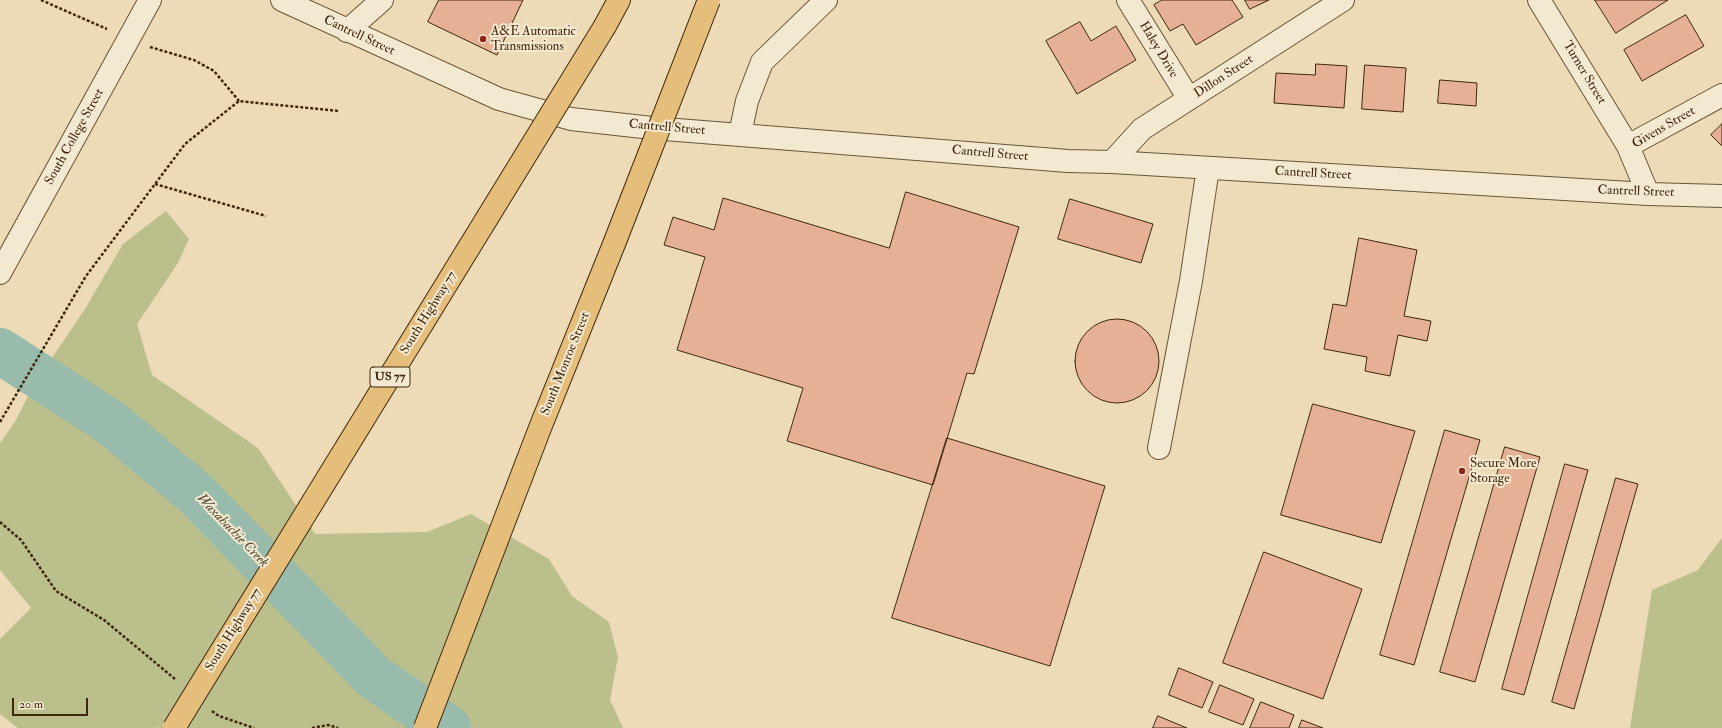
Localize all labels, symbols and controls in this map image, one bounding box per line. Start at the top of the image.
street label: Cantrell Street [321,13,397,59]
street label: Haley Drive [1135,19,1181,81]
place label: A&E Automatic Transmissions [491,24,576,55]
marker: A&E Automatic Transmissions [478,34,488,44]
street label: Turner Street [1559,39,1609,107]
street label: Dillon Street [1191,52,1257,102]
street label: South College Street [42,86,108,188]
street label: Givens Street [1630,104,1698,152]
street label: Cantrell Street [628,117,706,139]
street label: Cantrell Street [951,143,1029,165]
street label: Cantrell Street [1274,164,1352,184]
street label: Cantrell Street [1597,183,1675,201]
street label: South Highway 77 [397,269,461,357]
street label: South Monroe Street [538,310,594,418]
road number: US 77 [370,367,410,387]
place label: Secure More Storage [1470,456,1536,487]
marker: Secure More Storage [1457,466,1467,476]
water label: Waxahachie Creek [192,491,272,571]
street label: South Highway 77 [202,586,266,674]
scale bar [14,690,90,716]
text: 20 m [19,697,43,712]

